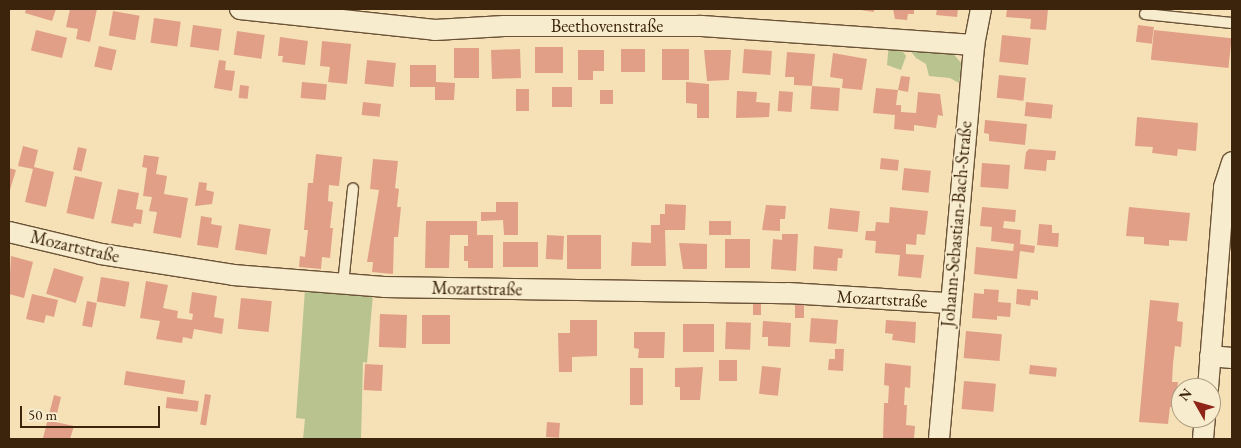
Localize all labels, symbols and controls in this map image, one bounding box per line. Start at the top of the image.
street label: Beethovenstraße [551,15,663,37]
street label: Johann-Sebastian-Bach-Straße [937,120,977,328]
street label: Mozartstraße [28,226,122,268]
street label: Mozartstraße [431,277,523,301]
street label: Mozartstraße [836,286,928,312]
north arrow [1171,378,1221,428]
text: N [1174,384,1196,404]
scale bar [22,396,162,428]
text: 50 m [28,405,57,424]

